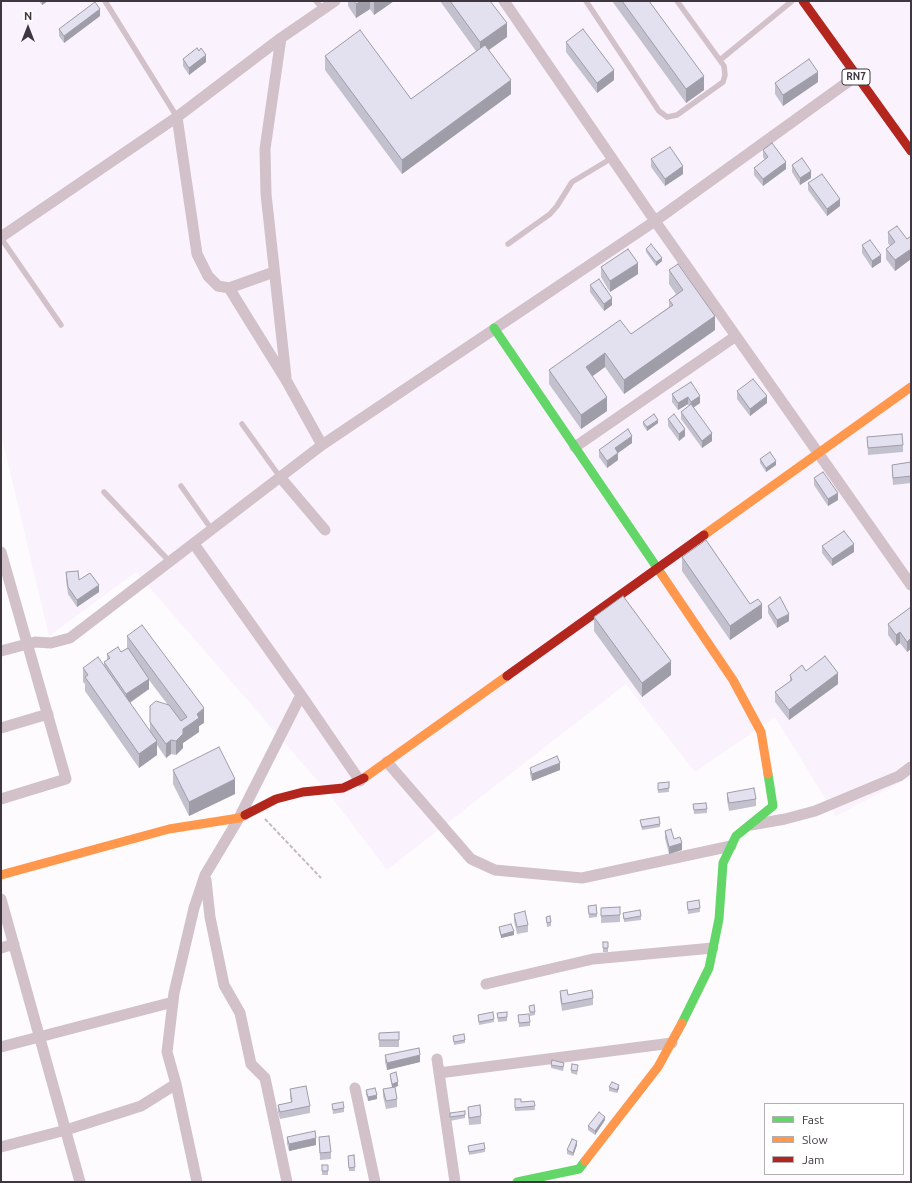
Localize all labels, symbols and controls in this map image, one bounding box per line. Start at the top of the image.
north arrow [8,8,48,48]
text: N [24,10,32,22]
road number: RN7 [842,69,870,85]
legend [764,1103,904,1175]
text: Fast [802,1113,824,1126]
text: Slow [802,1133,828,1146]
text: Jam [802,1153,824,1166]

